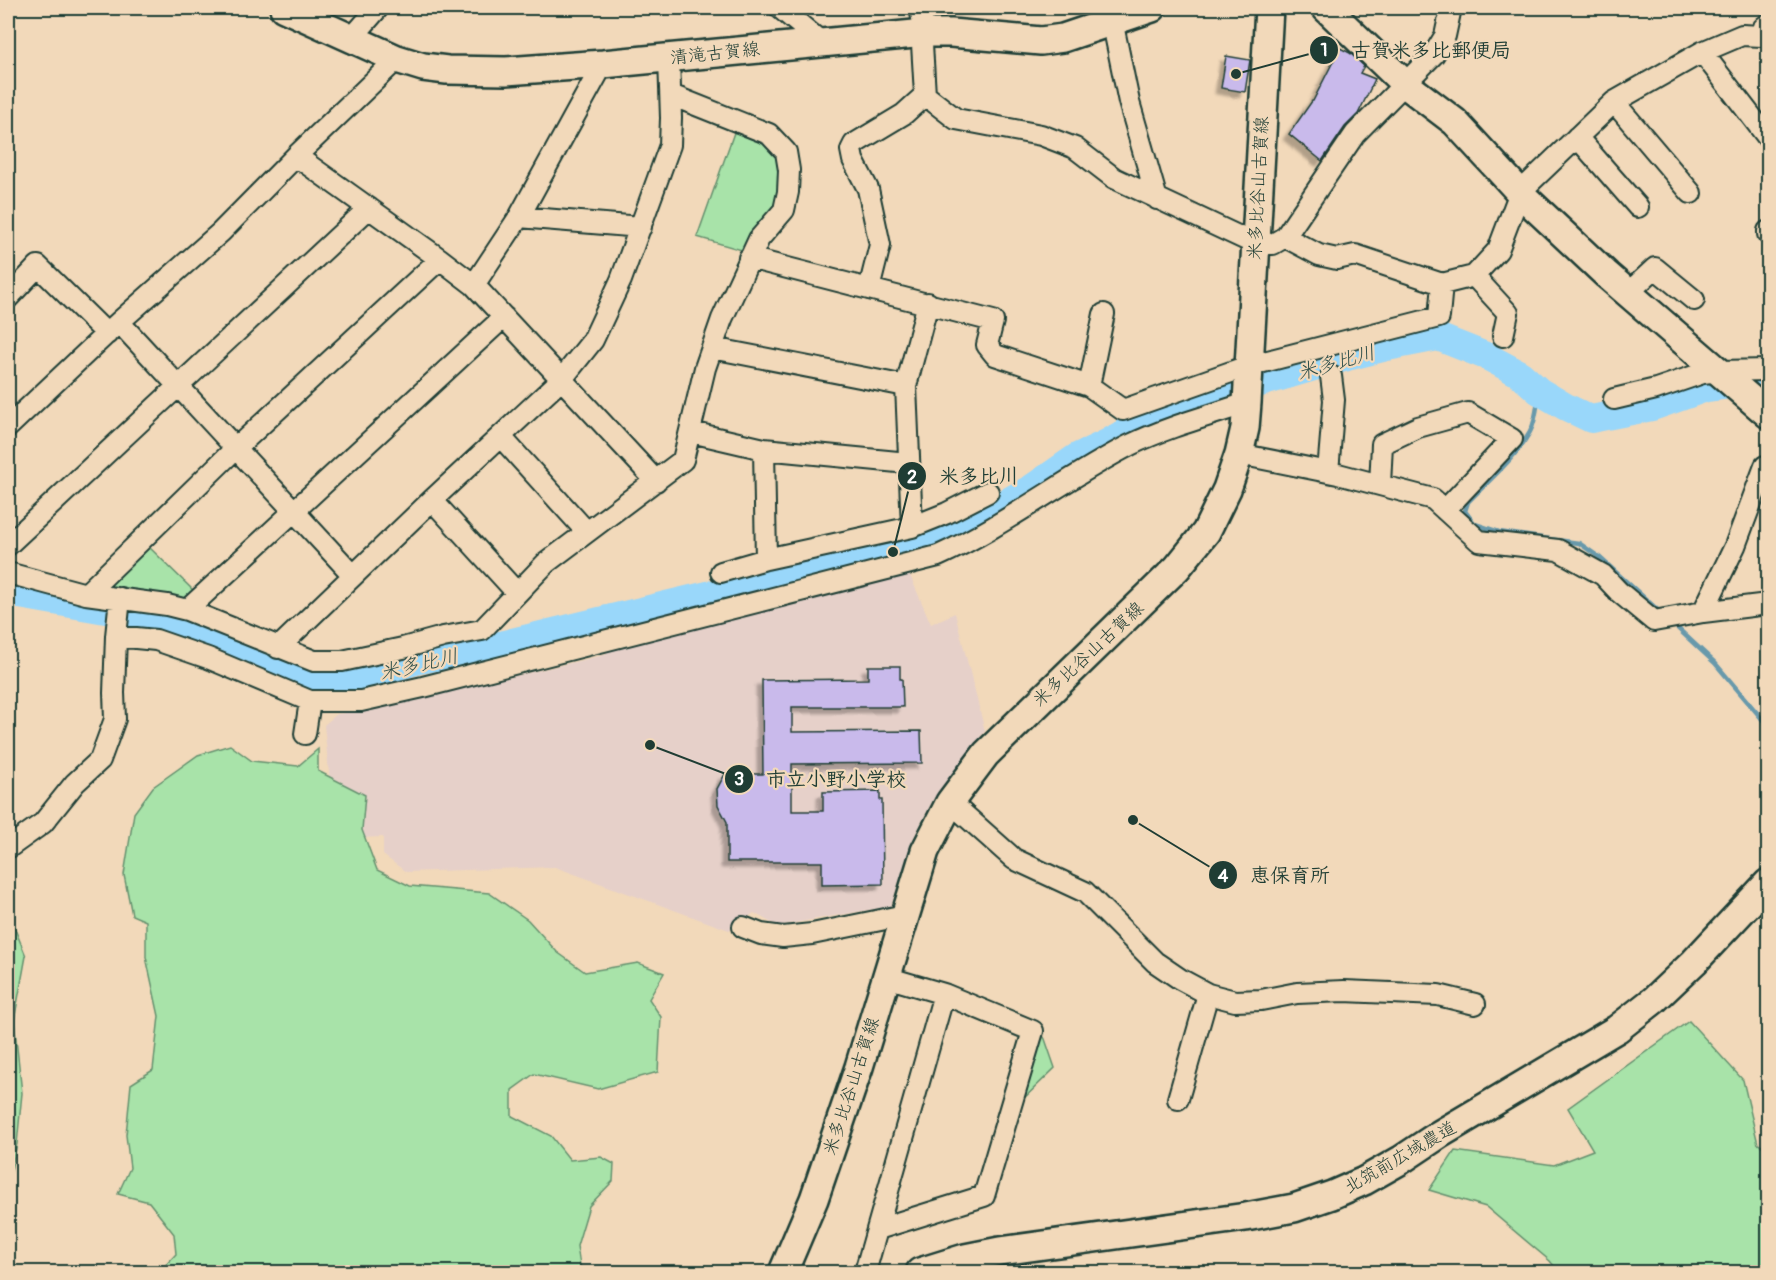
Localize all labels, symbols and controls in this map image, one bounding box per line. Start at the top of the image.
callout: 古賀米多比郵便局 [1309,31,1523,69]
street label: 清滝古賀線 [669,37,761,70]
text: 古賀米多比郵便局 [1351,38,1511,63]
text: 1 [1320,39,1328,62]
street label: 米多比谷山古賀線 [1243,116,1274,261]
water label: 米多比川 [1294,339,1378,386]
callout: 米多比川 [897,457,1031,495]
text: 米多比川 [939,464,1019,489]
text: 2 [907,466,917,489]
street label: 米多比谷山古賀線 [1028,597,1149,712]
water label: 米多比川 [377,643,461,686]
callout: 市立小野小学校 [724,760,918,798]
text: 市立小野小学校 [766,767,906,792]
text: 3 [734,768,744,791]
callout: 恵保育所 [1208,856,1342,894]
text: 恵保育所 [1250,863,1330,888]
text: 4 [1218,865,1229,888]
street label: 米多比谷山古賀線 [818,1014,885,1158]
street label: 北筑前広域農道 [1340,1116,1461,1199]

